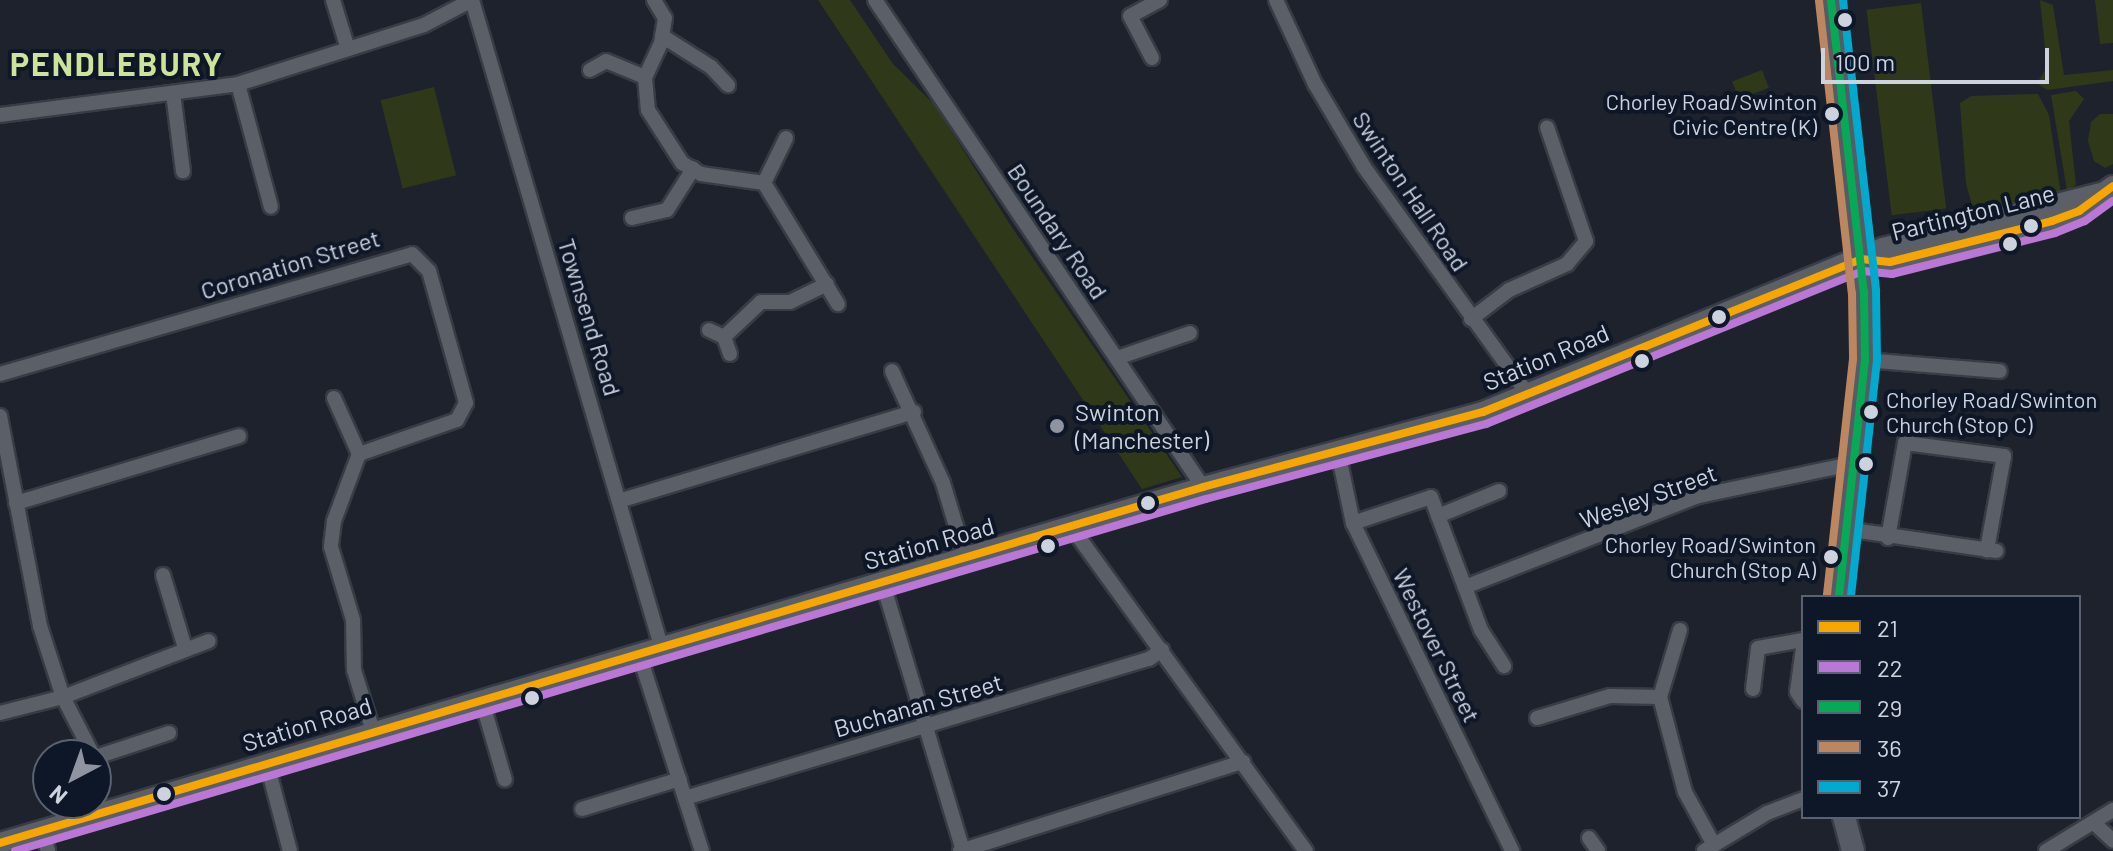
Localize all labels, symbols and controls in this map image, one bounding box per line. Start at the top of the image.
unlabelled marker [1837,12,1853,28]
scale bar [1825,32,2053,82]
district label: PENDLEBURY [10,44,224,82]
text: 100 m [1835,47,1895,76]
place label: Chorley Road/Swinton Civic Centre (K) [1606,88,1817,140]
street label: Swinton Hall Road [1347,106,1475,276]
marker: Chorley Road/Swinton Civic Centre (K) [1824,106,1840,122]
street label: Boundary Road [1002,158,1114,304]
street label: Partington Lane [1889,178,2057,246]
unlabelled marker [2023,218,2039,234]
street label: Coronation Street [197,223,383,305]
street label: Townsend Road [552,235,628,399]
unlabelled marker [2002,236,2018,252]
unlabelled marker [1711,309,1727,325]
street label: Station Road [1479,318,1613,396]
unlabelled marker [1634,353,1650,369]
place label: Chorley Road/Swinton Church (Stop C) [1886,386,2097,438]
place label: Swinton (Manchester) [1075,398,1209,454]
marker: Chorley Road/Swinton Church (Stop C) [1863,404,1879,420]
marker: Swinton (Manchester) [1046,415,1068,437]
unlabelled marker [1858,456,1874,472]
street label: Wesley Street [1576,458,1720,534]
unlabelled marker [1140,495,1156,511]
street label: Station Road [861,511,997,575]
place label: Chorley Road/Swinton Church (Stop A) [1605,531,1816,582]
unlabelled marker [1040,538,1056,554]
marker: Chorley Road/Swinton Church (Stop A) [1823,549,1839,565]
street label: Westover Street [1387,563,1487,727]
legend [1801,595,2081,819]
text: 21 [1877,613,1898,642]
text: 22 [1877,653,1903,682]
street label: Buchanan Street [831,667,1005,743]
unlabelled marker [524,690,540,706]
street label: Station Road [239,691,375,757]
text: 29 [1877,693,1902,722]
text: 36 [1877,733,1902,762]
north arrow [32,739,112,819]
text: 37 [1877,773,1901,802]
text: N [44,781,72,810]
unlabelled marker [156,786,172,802]

